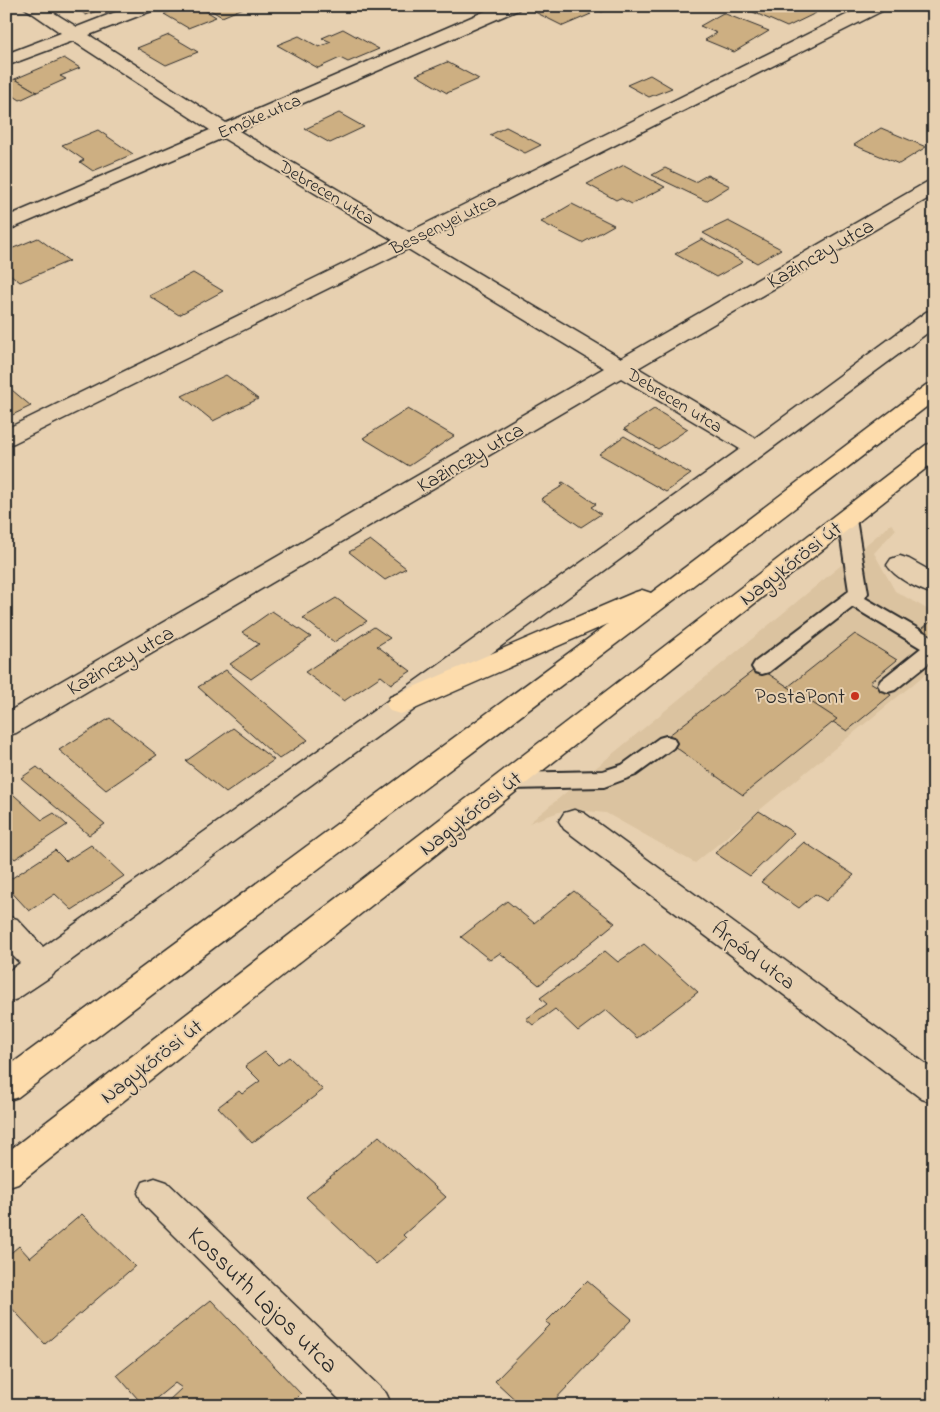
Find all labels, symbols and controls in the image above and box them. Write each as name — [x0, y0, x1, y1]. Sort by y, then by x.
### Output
street label: Emőke utca — [214, 89, 305, 147]
street label: Debrecen utca — [272, 154, 379, 233]
street label: Bessenyei utca — [385, 189, 501, 263]
street label: Kazinczy utca — [762, 212, 881, 299]
street label: Debrecen utca — [620, 362, 727, 441]
street label: Kazinczy utca — [412, 416, 531, 503]
street label: Nagykőrösi út — [734, 515, 850, 616]
street label: Kazinczy utca — [62, 619, 181, 706]
place label: PostaPont — [755, 683, 845, 713]
marker: PostaPont — [849, 690, 861, 702]
street label: Nagykőrösi út — [414, 765, 530, 866]
street label: Árpád utca — [705, 914, 802, 998]
street label: Nagykőrösi út — [95, 1013, 211, 1114]
street label: Kossuth Lajos utca — [178, 1219, 346, 1383]

